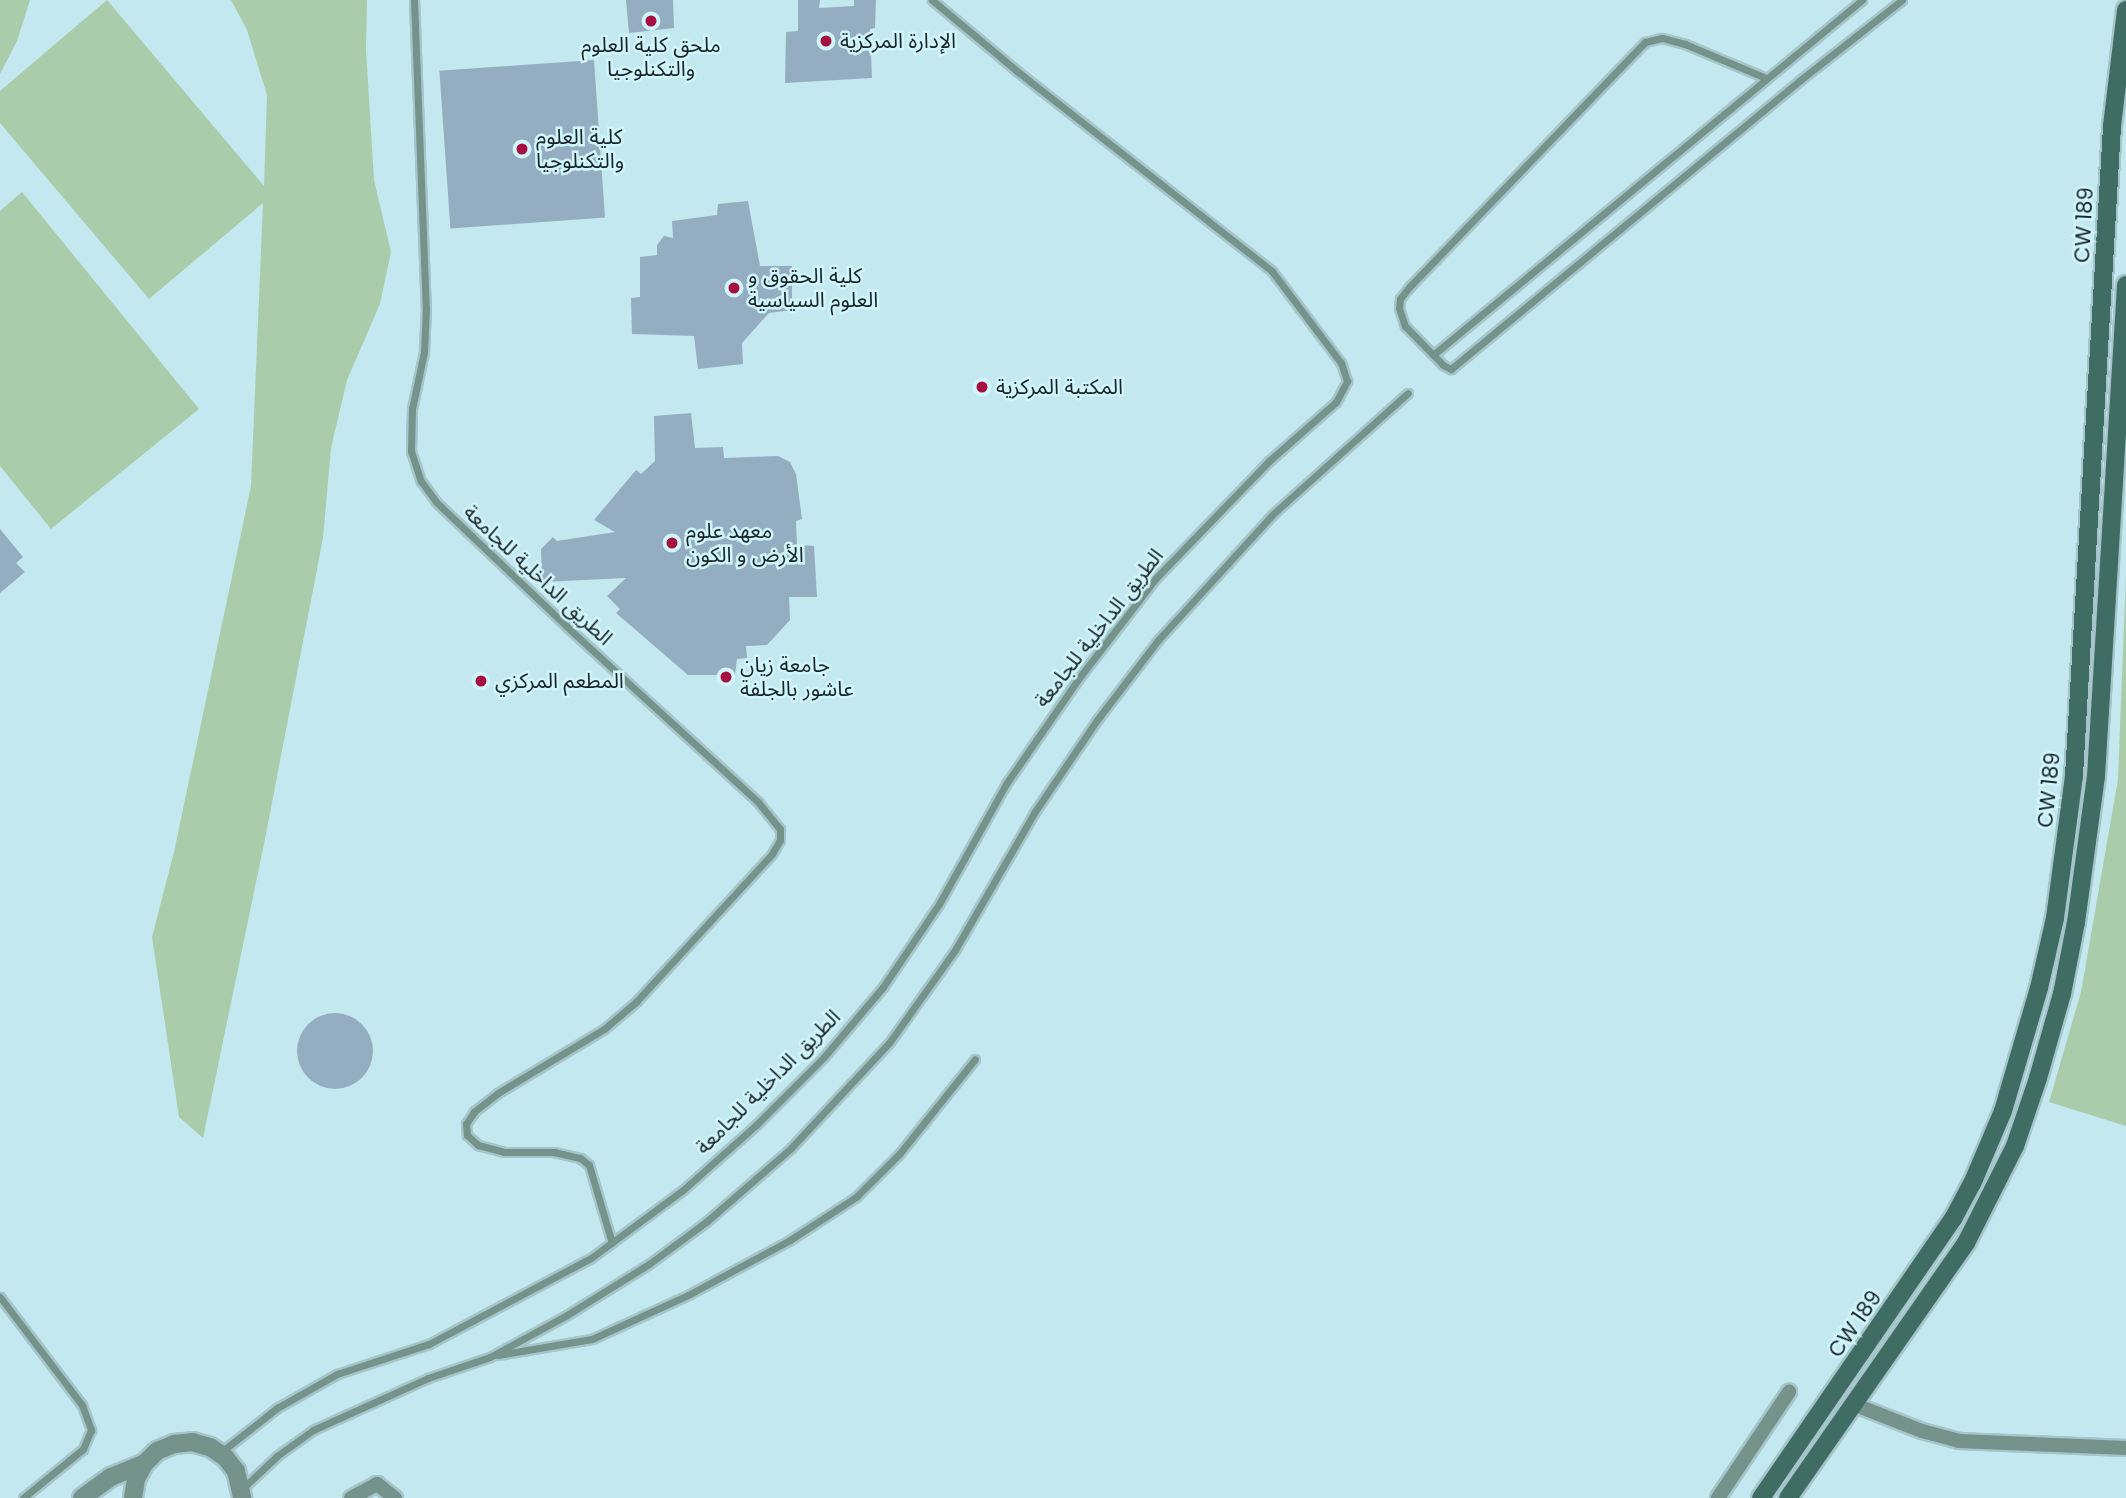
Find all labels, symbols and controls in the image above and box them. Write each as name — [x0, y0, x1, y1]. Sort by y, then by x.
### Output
marker: ملحق كلية العلوم والتكنلوجيا — [643, 13, 659, 29]
place label: الإدارة المركزية — [840, 28, 956, 54]
place label: ملحق كلية العلوم والتكنلوجيا — [581, 32, 721, 82]
marker: الإدارة المركزية — [818, 33, 834, 49]
place label: كلية العلوم والتكنلوجيا — [536, 124, 624, 174]
marker: كلية العلوم والتكنلوجيا — [514, 141, 530, 157]
street label: CW 189 — [2069, 187, 2099, 263]
place label: كلية الحقوق و العلوم السياسية — [748, 263, 878, 313]
marker: كلية الحقوق و العلوم السياسية — [726, 280, 742, 296]
place label: المكتبة المركزية — [996, 374, 1123, 400]
marker: المكتبة المركزية — [974, 379, 990, 395]
street label: الطريق الداخلية للجامعة — [458, 500, 618, 650]
place label: معهد علوم الأرض و الكون — [686, 518, 804, 568]
marker: معهد علوم الأرض و الكون — [664, 535, 680, 551]
street label: الطريق الداخلية للجامعة — [1029, 544, 1169, 712]
place label: جامعة زيان عاشور بالجلفة — [740, 652, 854, 702]
place label: المطعم المركزي — [495, 668, 624, 694]
marker: جامعة زيان عاشور بالجلفة — [718, 669, 734, 685]
marker: المطعم المركزي — [473, 673, 489, 689]
street label: CW 189 — [2033, 751, 2065, 829]
street label: الطريق الداخلية للجامعة — [690, 1004, 846, 1160]
street label: CW 189 — [1823, 1286, 1887, 1362]

